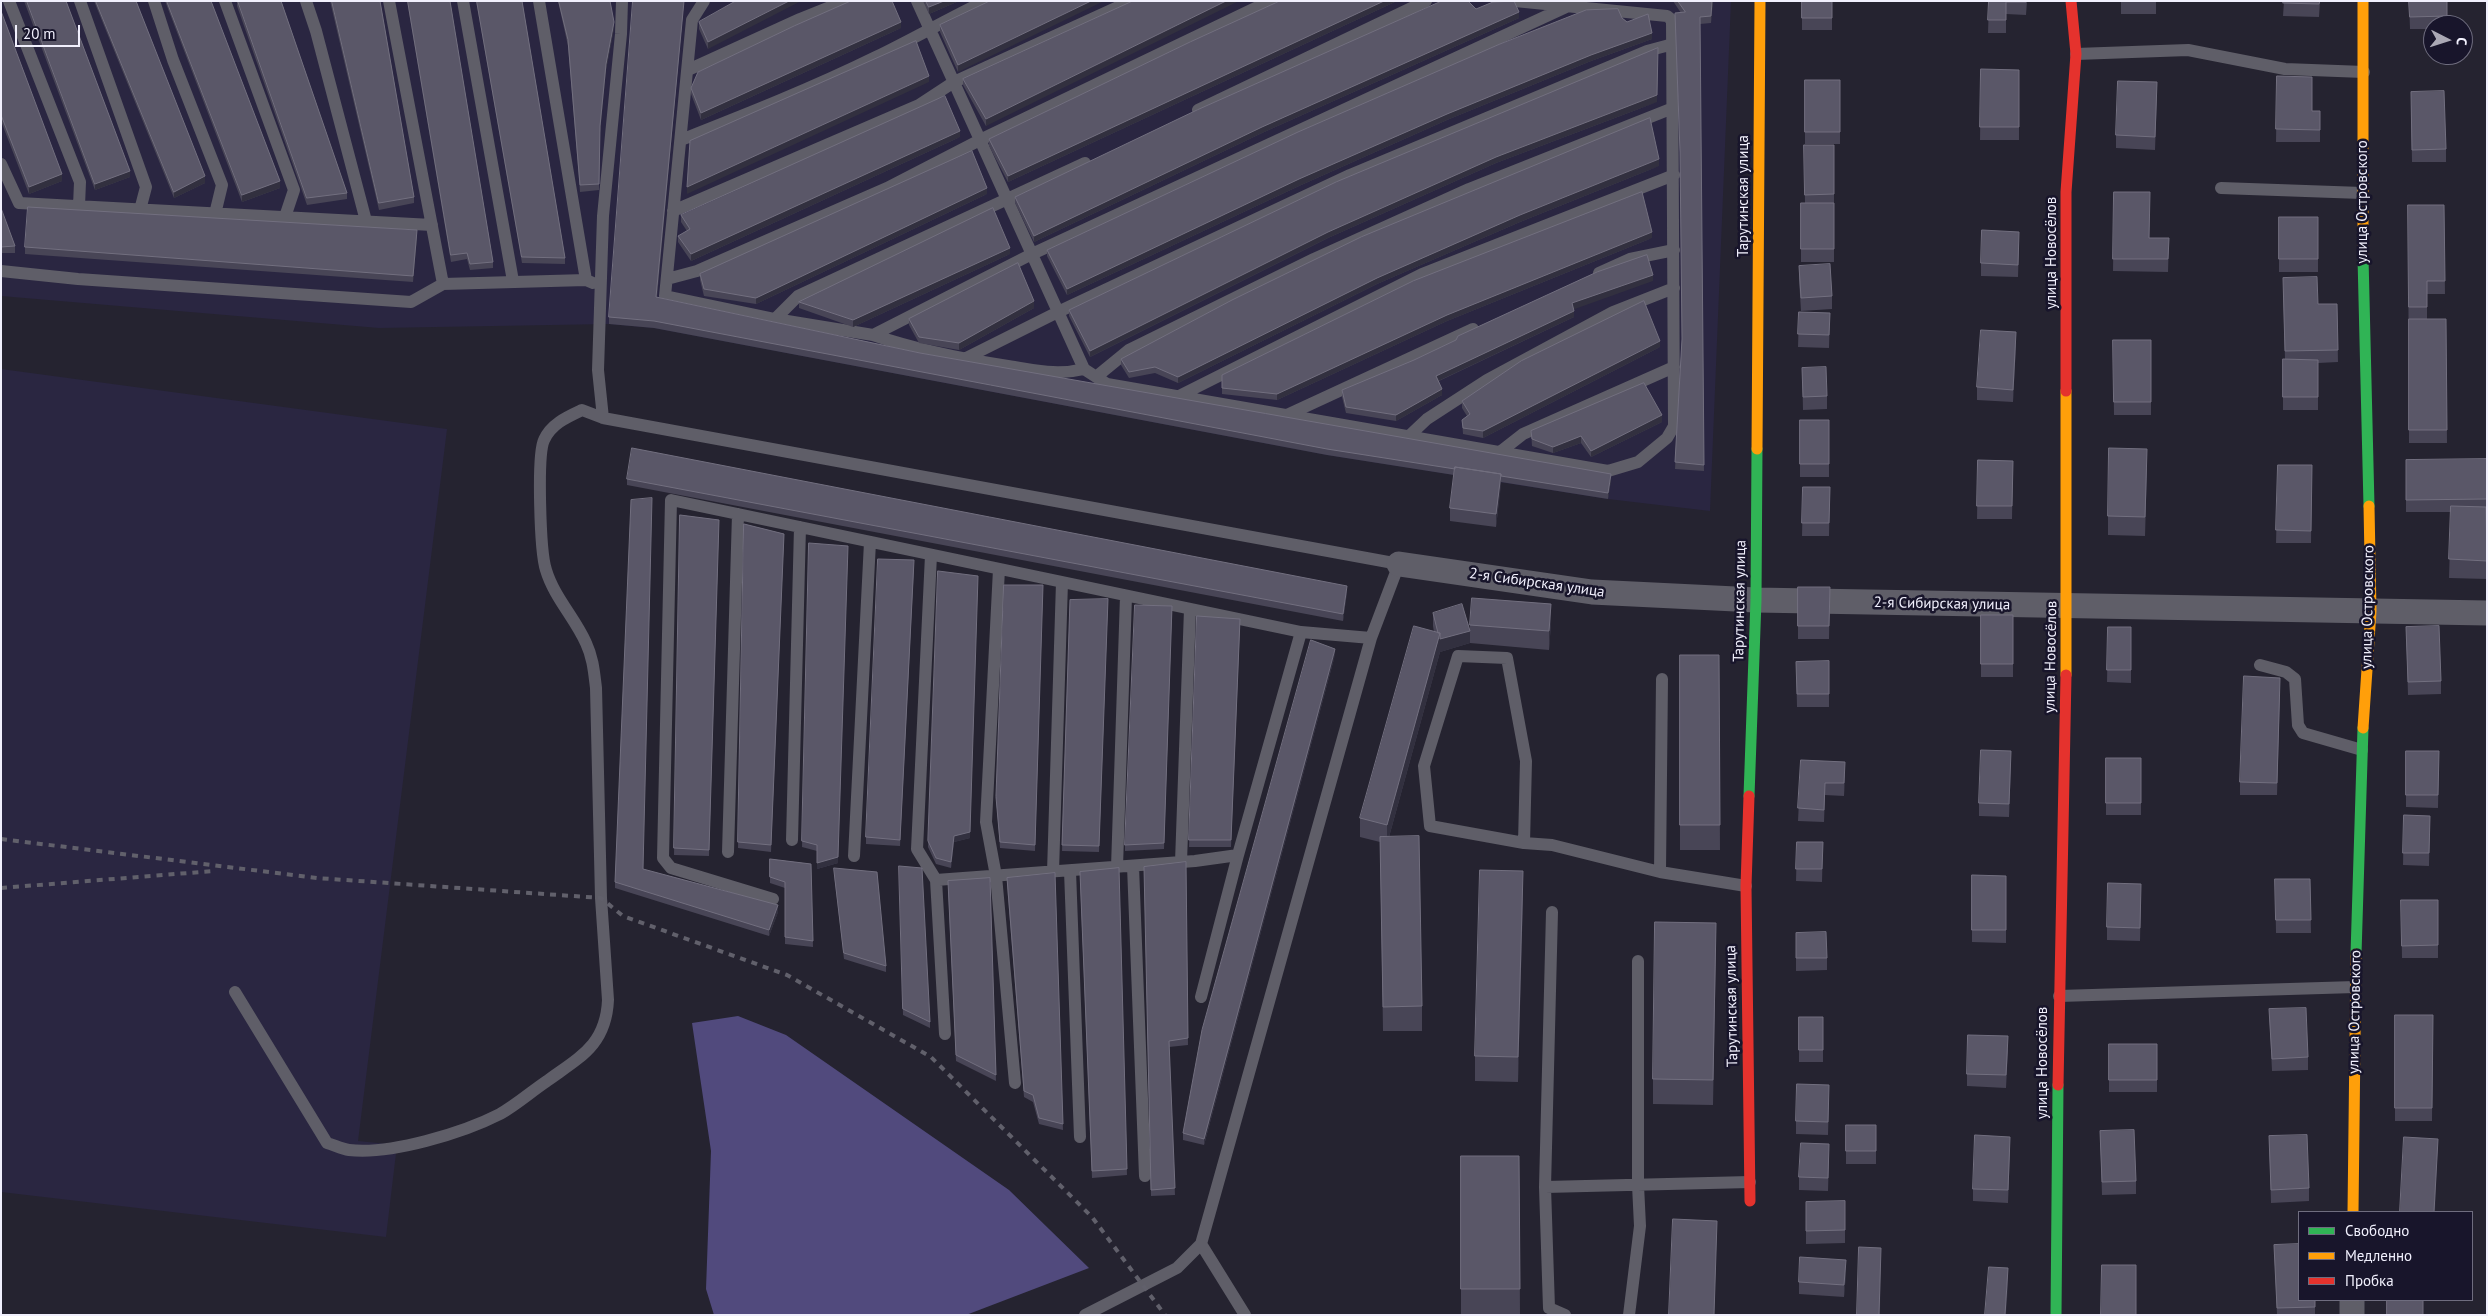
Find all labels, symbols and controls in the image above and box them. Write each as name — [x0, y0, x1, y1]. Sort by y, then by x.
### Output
scale bar — [18, 15, 82, 47]
north arrow — [2423, 15, 2473, 65]
text: 20 m — [23, 24, 56, 43]
text: С — [2453, 37, 2471, 46]
street label: Тарутинская улица — [1735, 135, 1753, 257]
street label: улица Островского — [2354, 140, 2372, 264]
street label: улица Новосёлов — [2043, 197, 2061, 309]
street label: Тарутинская улица — [1730, 540, 1750, 662]
street label: улица Островского — [2358, 545, 2378, 669]
street label: 2-я Сибирская улица — [1468, 565, 1606, 601]
street label: 2-я Сибирская улица — [1874, 594, 2010, 614]
street label: улица Новосёлов — [2041, 601, 2061, 713]
street label: Тарутинская улица — [1722, 945, 1742, 1067]
street label: улица Островского — [2345, 950, 2365, 1074]
street label: улица Новосёлов — [2034, 1007, 2052, 1119]
legend — [2298, 1211, 2473, 1301]
text: Свободно — [2345, 1221, 2409, 1240]
text: Медленно — [2345, 1246, 2412, 1265]
text: Пробка — [2345, 1271, 2394, 1290]

